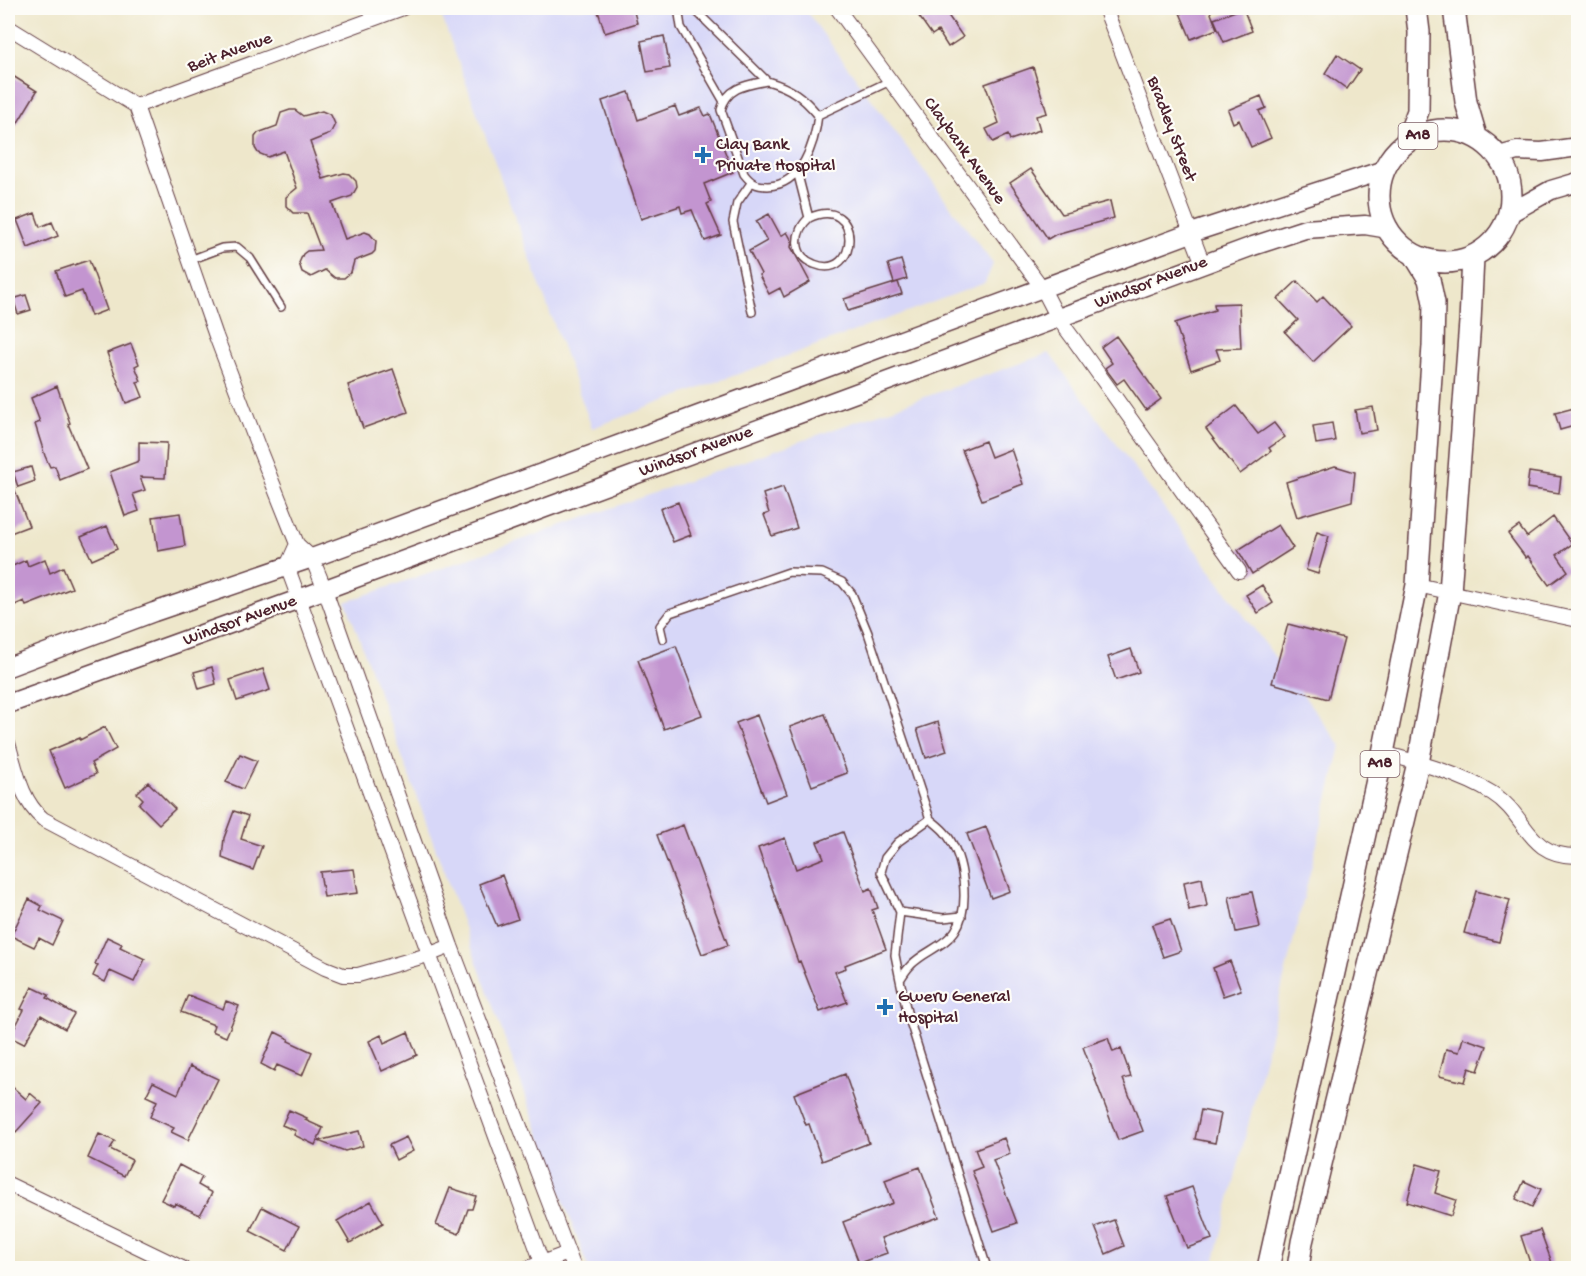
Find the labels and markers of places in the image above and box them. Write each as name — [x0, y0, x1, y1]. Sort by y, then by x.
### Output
place label: Clay Bank Private Hospital — [715, 135, 835, 177]
marker: Clay Bank Private Hospital — [694, 146, 712, 164]
place label: Gweru General Hospital — [898, 987, 1011, 1029]
marker: Gweru General Hospital — [876, 998, 894, 1016]

